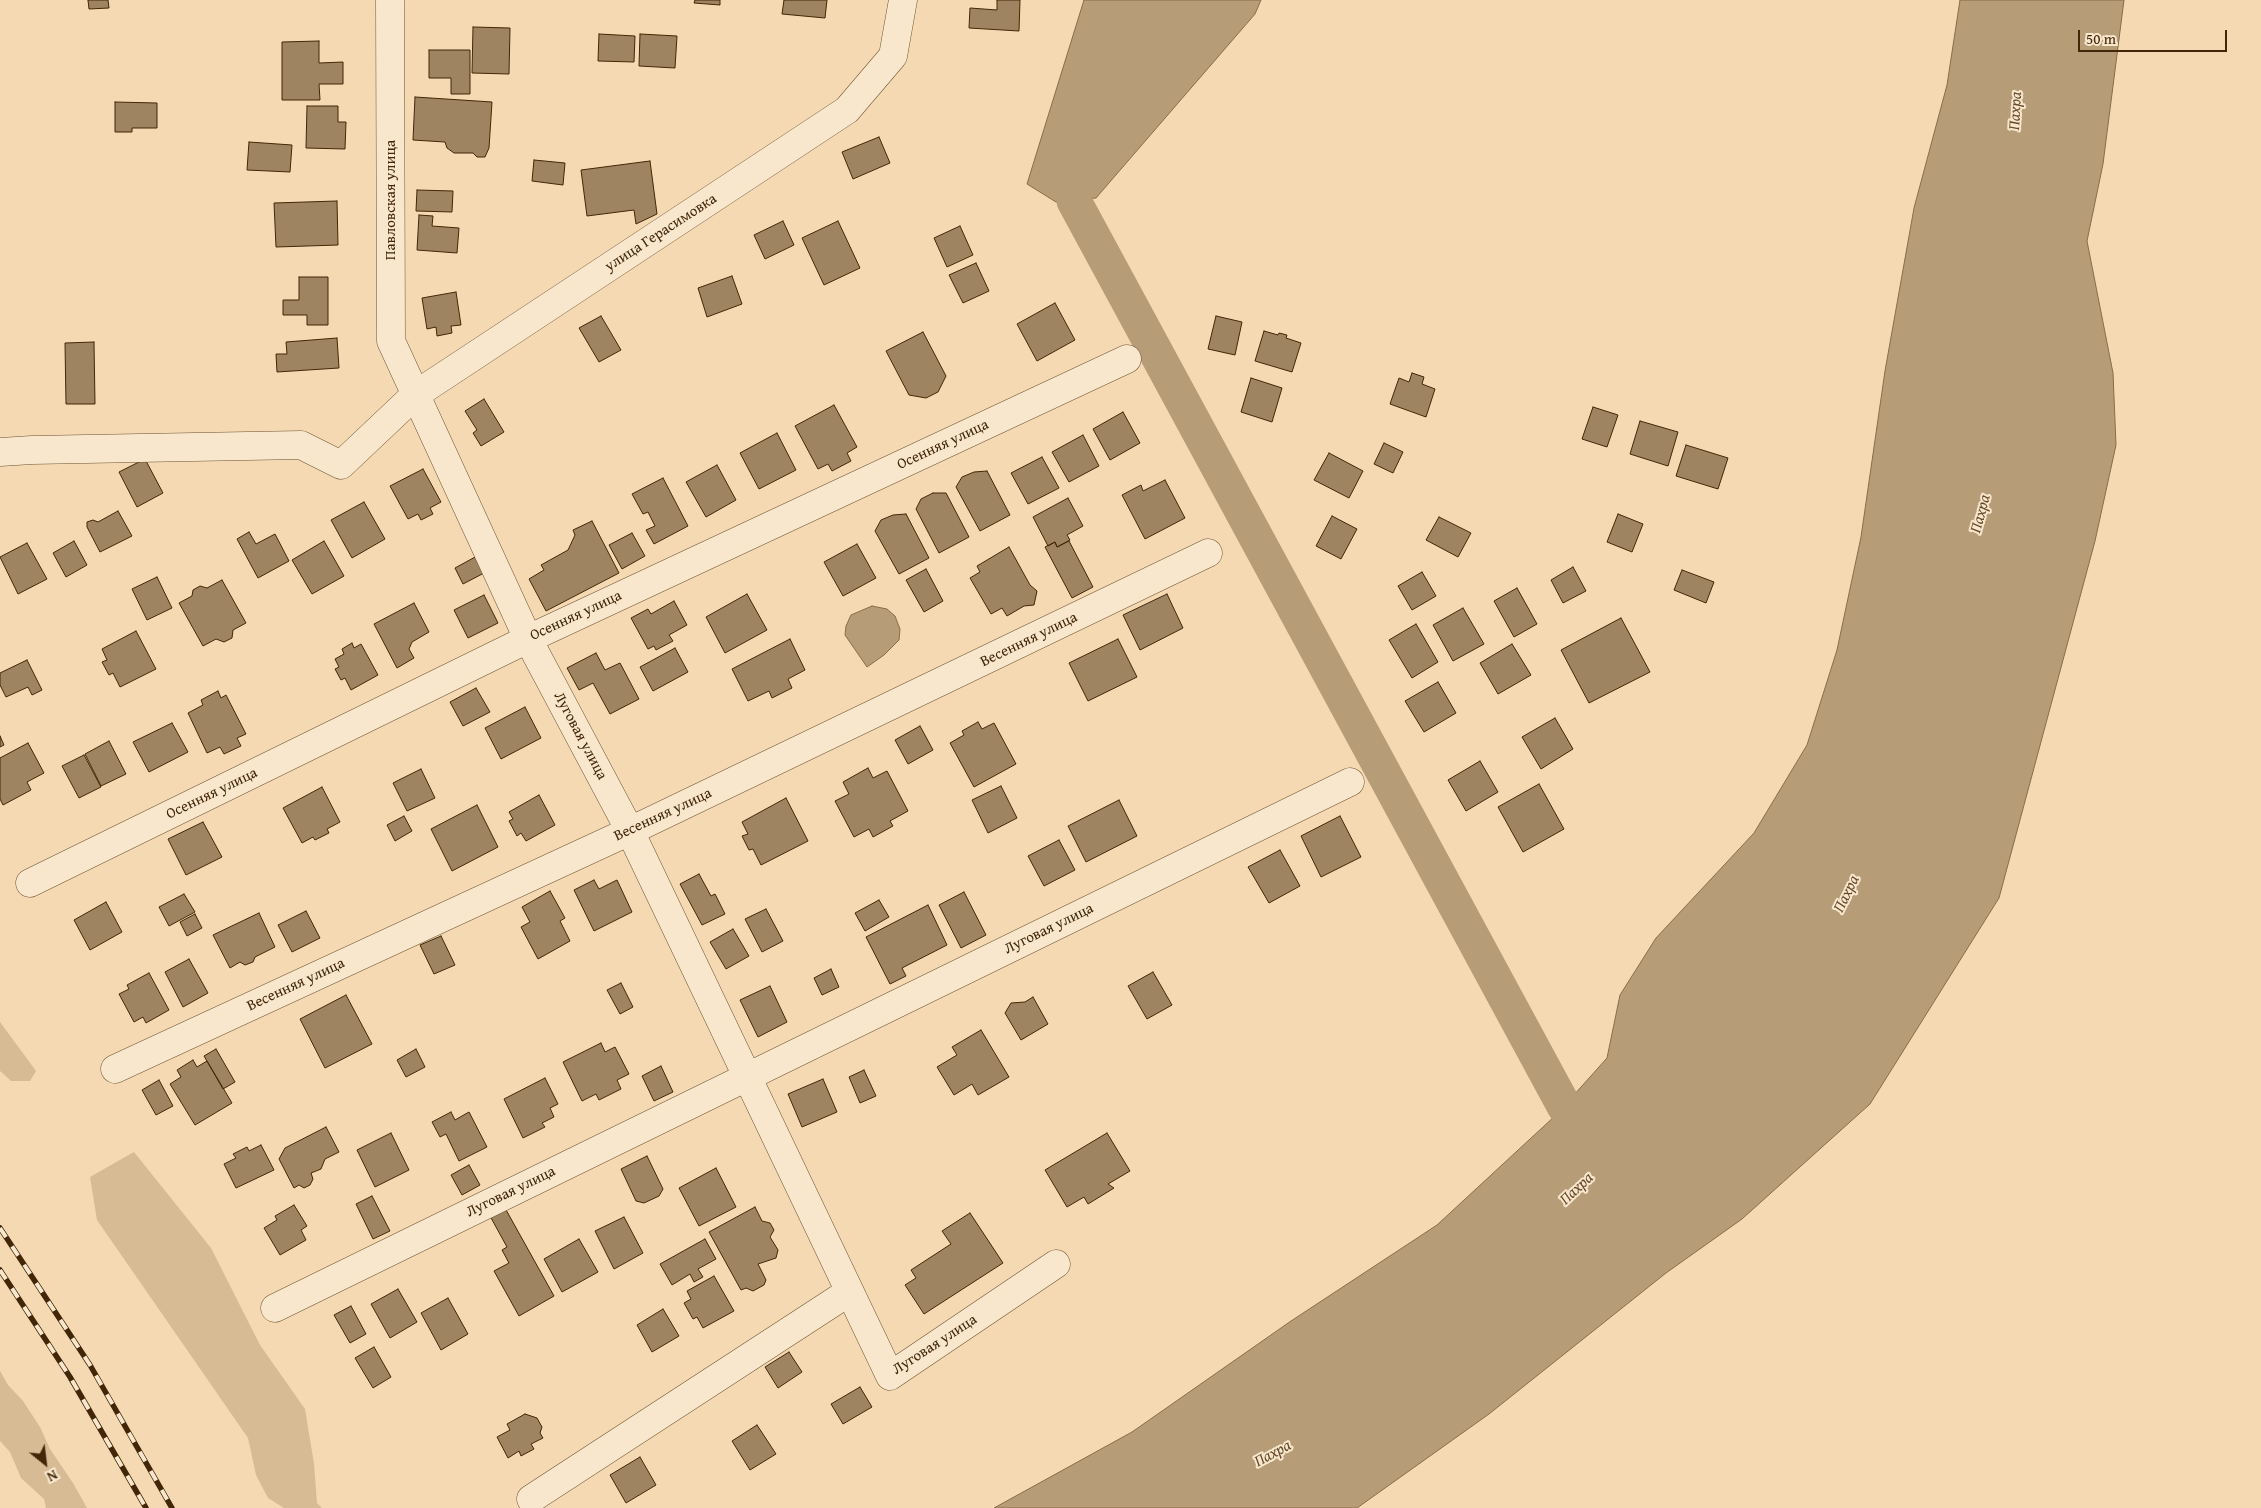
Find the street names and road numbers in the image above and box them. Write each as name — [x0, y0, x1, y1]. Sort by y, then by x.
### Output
street label: Павловская улица — [382, 140, 400, 260]
street label: улица Герасимовка — [602, 190, 720, 276]
street label: Осенняя улица — [894, 416, 992, 474]
street label: Осенняя улица — [527, 587, 625, 645]
street label: Весенняя улица — [978, 609, 1080, 671]
street label: Луговая улица — [549, 689, 611, 783]
street label: Осенняя улица — [163, 764, 261, 824]
street label: Весенняя улица — [611, 785, 715, 845]
street label: Луговая улица — [1001, 900, 1097, 958]
street label: Весенняя улица — [244, 955, 348, 1015]
street label: Луговая улица — [463, 1163, 559, 1221]
street label: Луговая улица — [889, 1311, 981, 1379]

